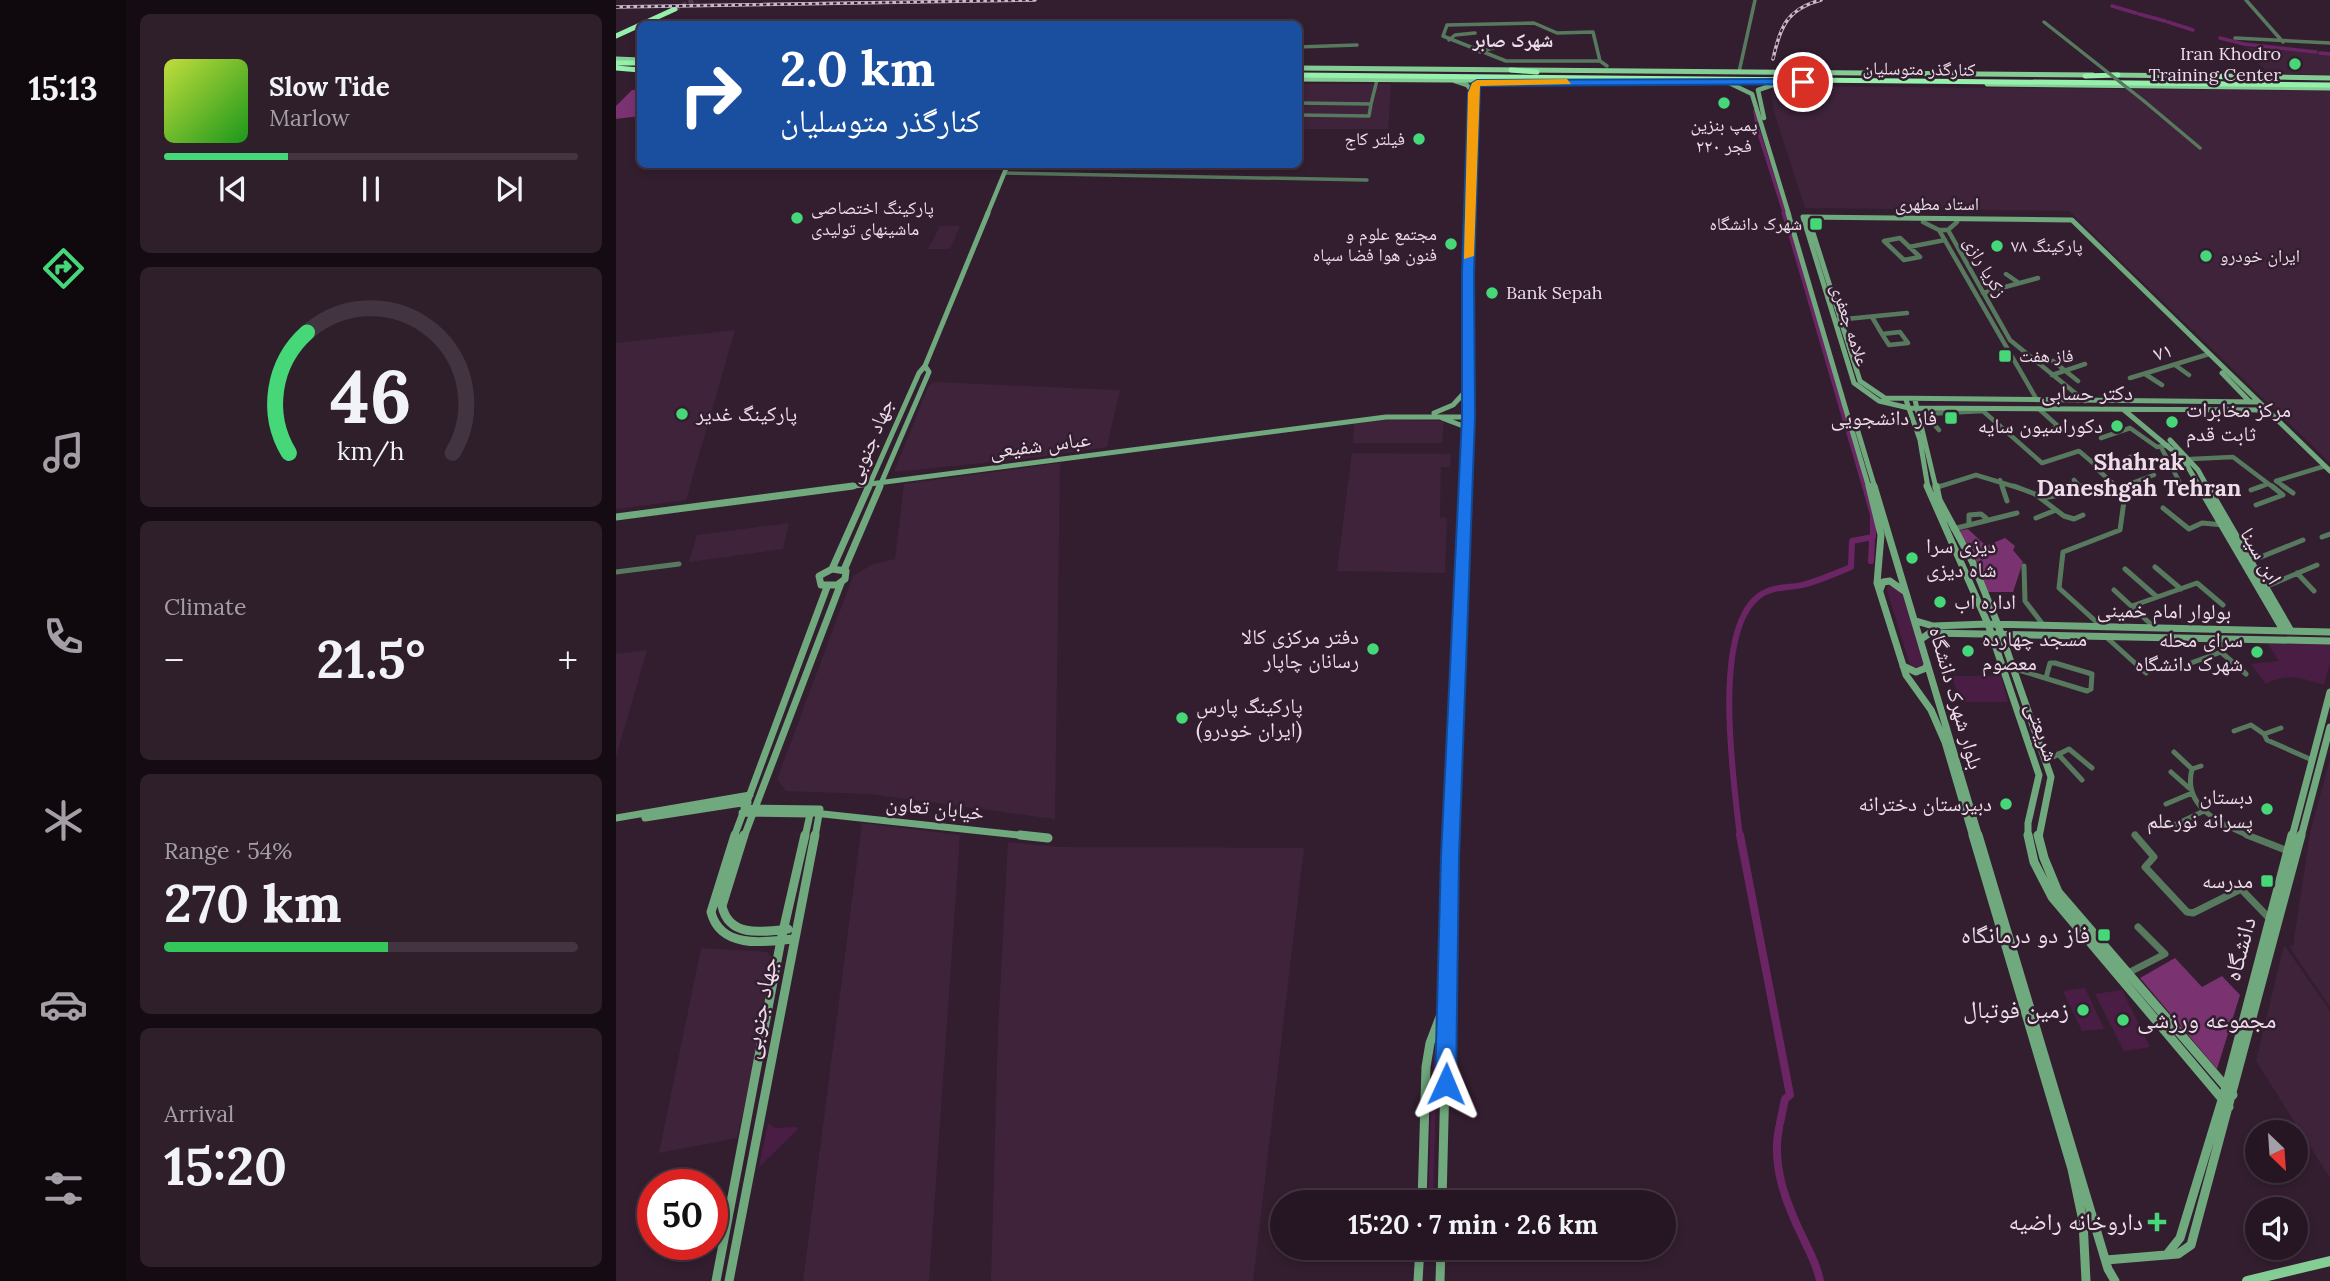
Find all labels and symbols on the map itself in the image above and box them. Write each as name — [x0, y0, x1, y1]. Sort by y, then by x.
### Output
district label: شهرک صابر — [1472, 28, 1553, 52]
place label: Iran Khodro Training Center — [2149, 42, 2281, 86]
pin — [1773, 52, 1833, 112]
street label: کنارگذر متوسلیان — [1862, 56, 1976, 81]
marker: Iran Khodro Training Center — [2287, 56, 2303, 72]
marker: پمپ بنزین ۲۲۰ فجر — [1716, 95, 1732, 111]
place label: پمپ بنزین ۲۲۰ فجر — [1690, 113, 1758, 157]
place label: فیلتر کاج — [1345, 127, 1405, 151]
marker: فیلتر کاج — [1411, 131, 1427, 147]
street label: استاد مطهری — [1895, 192, 1979, 215]
place label: پارکینگ اختصاصی ماشینهای تولیدی — [811, 196, 934, 240]
marker: پارکینگ اختصاصی ماشینهای تولیدی — [789, 210, 805, 226]
place label: شهرک دانشگاه — [1710, 212, 1802, 235]
marker: شهرک دانشگاه — [1808, 216, 1824, 232]
place label: مجتمع علوم و فنون هوا فضا سپاه — [1313, 222, 1437, 266]
street label: زکریا رازی — [1959, 232, 2012, 301]
place label: پارکینگ ۷۸ — [2011, 234, 2083, 257]
marker: مجتمع علوم و فنون هوا فضا سپاه — [1443, 236, 1459, 252]
marker: پارکینگ ۷۸ — [1989, 238, 2005, 254]
place label: ایران خودرو — [2220, 244, 2300, 267]
marker: ایران خودرو — [2198, 248, 2214, 264]
place label: Bank Sepah — [1506, 281, 1603, 304]
street label: علامه جعفری — [1826, 281, 1875, 369]
marker: Bank Sepah — [1484, 285, 1500, 301]
street label: ۷۱ — [2150, 336, 2176, 367]
place label: فاز هفت — [2019, 344, 2074, 367]
marker: فاز هفت — [1997, 348, 2013, 364]
street label: دکتر حسابی — [2041, 379, 2133, 406]
street label: جهاد جنوبی — [839, 394, 900, 488]
place label: مرکز مخابرات ثابت قدم — [2186, 396, 2291, 448]
place label: پارکینگ غدیر — [695, 400, 797, 427]
place label: فاز دانشجویی — [1830, 404, 1937, 431]
marker: پارکینگ غدیر — [674, 406, 690, 422]
marker: فاز دانشجویی — [1943, 410, 1959, 426]
place label: دکوراسیون سایه — [1978, 412, 2103, 439]
marker: مرکز مخابرات ثابت قدم — [2164, 414, 2180, 430]
marker: دکوراسیون سایه — [2109, 418, 2125, 434]
street label: عباس شفیعی — [988, 425, 1092, 464]
district label: Shahrak Daneshgah Tehran — [2037, 447, 2242, 502]
street label: ابن سینا — [2234, 522, 2288, 589]
place label: دیزی سرا شاه دیزی — [1926, 532, 1997, 583]
marker: دیزی سرا شاه دیزی — [1904, 550, 1920, 566]
place label: اداره اب — [1954, 588, 2016, 615]
marker: اداره اب — [1932, 594, 1948, 610]
street label: بولوار امام خمینی — [2097, 596, 2231, 626]
place label: دفتر مرکزی کالا رسانان چاپار — [1241, 623, 1359, 674]
street label: بلوار شهرک دانشگاه — [1923, 623, 1990, 772]
place label: مسجد چهارده معصوم — [1982, 625, 2087, 677]
place label: سرای محله شهرک دانشگاه — [2135, 626, 2243, 677]
marker: دفتر مرکزی کالا رسانان چاپار — [1365, 641, 1381, 657]
marker: مسجد چهارده معصوم — [1960, 643, 1976, 659]
marker: سرای محله شهرک دانشگاه — [2249, 644, 2265, 660]
place label: پارکینگ پارس (ایران خودرو) — [1196, 692, 1303, 743]
street label: شریعتی — [2020, 699, 2065, 765]
marker: پارکینگ پارس (ایران خودرو) — [1174, 710, 1190, 726]
place label: دبستان پسرانه نورعلم — [2147, 783, 2253, 835]
street label: خیابان تعاون — [885, 789, 985, 826]
place label: دبیرستان دخترانه — [1859, 790, 1992, 817]
marker: دبیرستان دخترانه — [1998, 796, 2014, 812]
marker: دبستان پسرانه نورعلم — [2259, 801, 2275, 817]
place label: مدرسه — [2202, 867, 2253, 894]
marker: مدرسه — [2259, 873, 2275, 889]
street label: دانشگاه — [2216, 913, 2263, 984]
place label: فاز دو درمانگاه — [1961, 919, 2090, 950]
marker: فاز دو درمانگاه — [2096, 927, 2112, 943]
street label: جهاد جنوبی — [734, 954, 785, 1062]
place label: زمین فوتبال — [1963, 994, 2069, 1025]
marker: زمین فوتبال — [2075, 1002, 2091, 1018]
place label: مجموعه ورزشی — [2137, 1004, 2276, 1035]
marker: مجموعه ورزشی — [2115, 1012, 2131, 1028]
position arrow — [1409, 1047, 1483, 1121]
north arrow — [2245, 1120, 2308, 1183]
speed limit sign: 50 — [637, 1169, 728, 1260]
place label: داروخانه راضیه — [2008, 1206, 2143, 1237]
marker: داروخانه راضیه — [2149, 1214, 2165, 1230]

